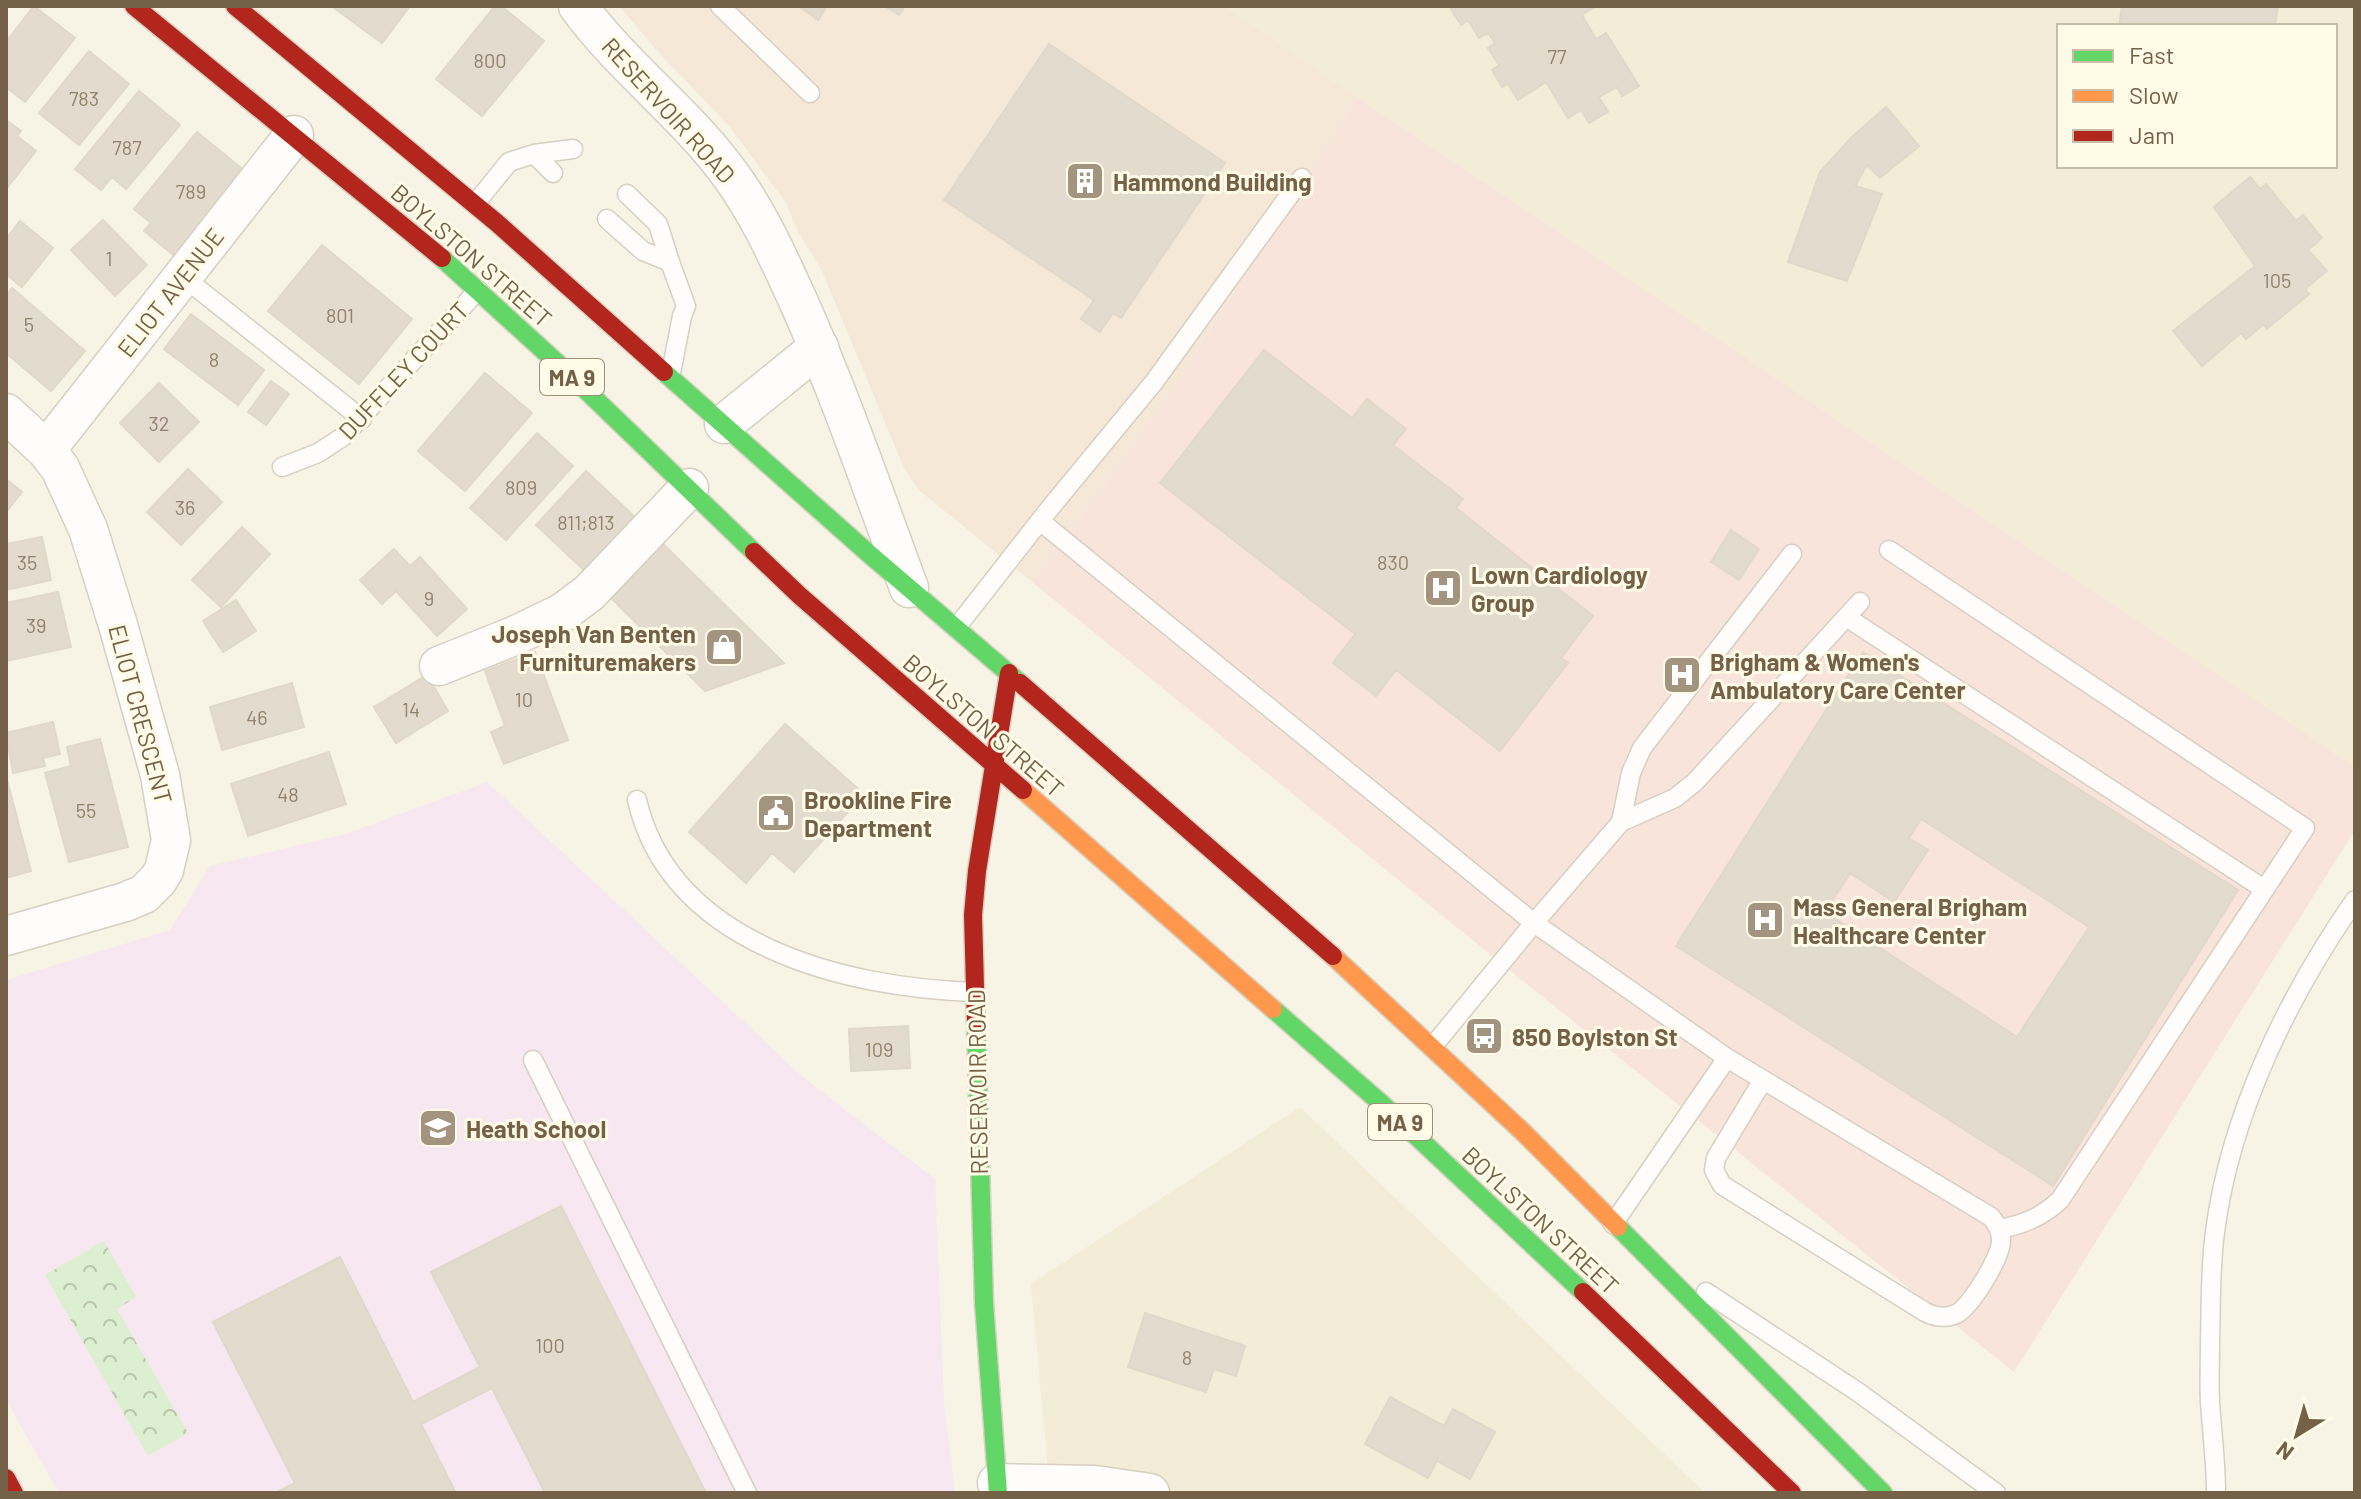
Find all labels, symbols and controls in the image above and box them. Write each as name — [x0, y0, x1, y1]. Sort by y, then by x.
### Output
legend — [2057, 24, 2337, 168]
street label: RESERVOIR ROAD — [596, 31, 742, 189]
text: Fast — [2129, 40, 2174, 69]
house number: 77 — [1548, 44, 1567, 68]
house number: 800 — [473, 48, 507, 72]
text: Slow — [2129, 80, 2178, 109]
house number: 783 — [69, 86, 99, 110]
text: Jam — [2129, 120, 2175, 149]
house number: 787 — [112, 135, 142, 159]
building icon: Hammond Building — [1064, 160, 1106, 202]
place label: Hammond Building — [1113, 167, 1312, 196]
street label: BOYLSTON STREET — [386, 177, 558, 333]
house number: 789 — [176, 179, 206, 203]
street label: ELIOT AVENUE — [111, 222, 229, 362]
house number: 1 — [106, 246, 113, 270]
house number: 105 — [2263, 268, 2291, 292]
street label: DUFFLEY COURT — [332, 295, 474, 445]
house number: 801 — [326, 303, 354, 327]
house number: 5 — [24, 312, 34, 336]
house number: 8 — [209, 347, 219, 371]
road number: MA 9 — [540, 359, 604, 395]
house number: 32 — [148, 411, 170, 435]
house number: 809 — [505, 475, 537, 499]
house number: 36 — [175, 495, 195, 519]
house number: 811;813 — [557, 510, 615, 534]
house number: 35 — [17, 550, 37, 574]
house number: 830 — [1377, 550, 1409, 574]
place label: Lown Cardiology Group — [1471, 560, 1648, 617]
hospital icon: Lown Cardiology Group — [1422, 567, 1464, 609]
house number: 9 — [424, 586, 434, 610]
house number: 39 — [26, 613, 46, 637]
place label: Joseph Van Benten Furnituremakers — [492, 619, 696, 676]
street label: ELIOT CRESCENT — [103, 621, 179, 807]
shop icon: Joseph Van Benten Furnituremakers — [703, 626, 745, 668]
street label: BOYLSTON STREET — [898, 647, 1070, 803]
place label: Brigham & Women's Ambulatory Care Center — [1710, 647, 1966, 704]
hospital icon: Brigham & Women's Ambulatory Care Center — [1661, 654, 1703, 696]
house number: 10 — [515, 687, 533, 711]
house number: 14 — [402, 697, 420, 721]
house number: 46 — [246, 705, 268, 729]
house number: 48 — [277, 782, 299, 806]
place label: Brookline Fire Department — [804, 785, 952, 842]
public building icon: Brookline Fire Department — [755, 792, 797, 834]
house number: 55 — [76, 798, 96, 822]
place label: Mass General Brigham Healthcare Center — [1793, 892, 2027, 949]
hospital icon: Mass General Brigham Healthcare Center — [1744, 899, 1786, 941]
street label: RESERVOIR ROAD — [961, 989, 993, 1175]
bus stop icon: 850 Boylston St — [1463, 1015, 1505, 1057]
place label: 850 Boylston St — [1512, 1022, 1678, 1051]
house number: 109 — [865, 1037, 893, 1061]
road number: MA 9 — [1368, 1104, 1432, 1140]
school or university icon: Heath School — [417, 1107, 459, 1149]
place label: Heath School — [466, 1114, 606, 1143]
street label: BOYLSTON STREET — [1457, 1140, 1625, 1300]
house number: 100 — [535, 1333, 565, 1357]
house number: 8 — [1182, 1345, 1192, 1369]
north arrow — [2257, 1395, 2337, 1475]
text: N — [2271, 1437, 2298, 1467]

